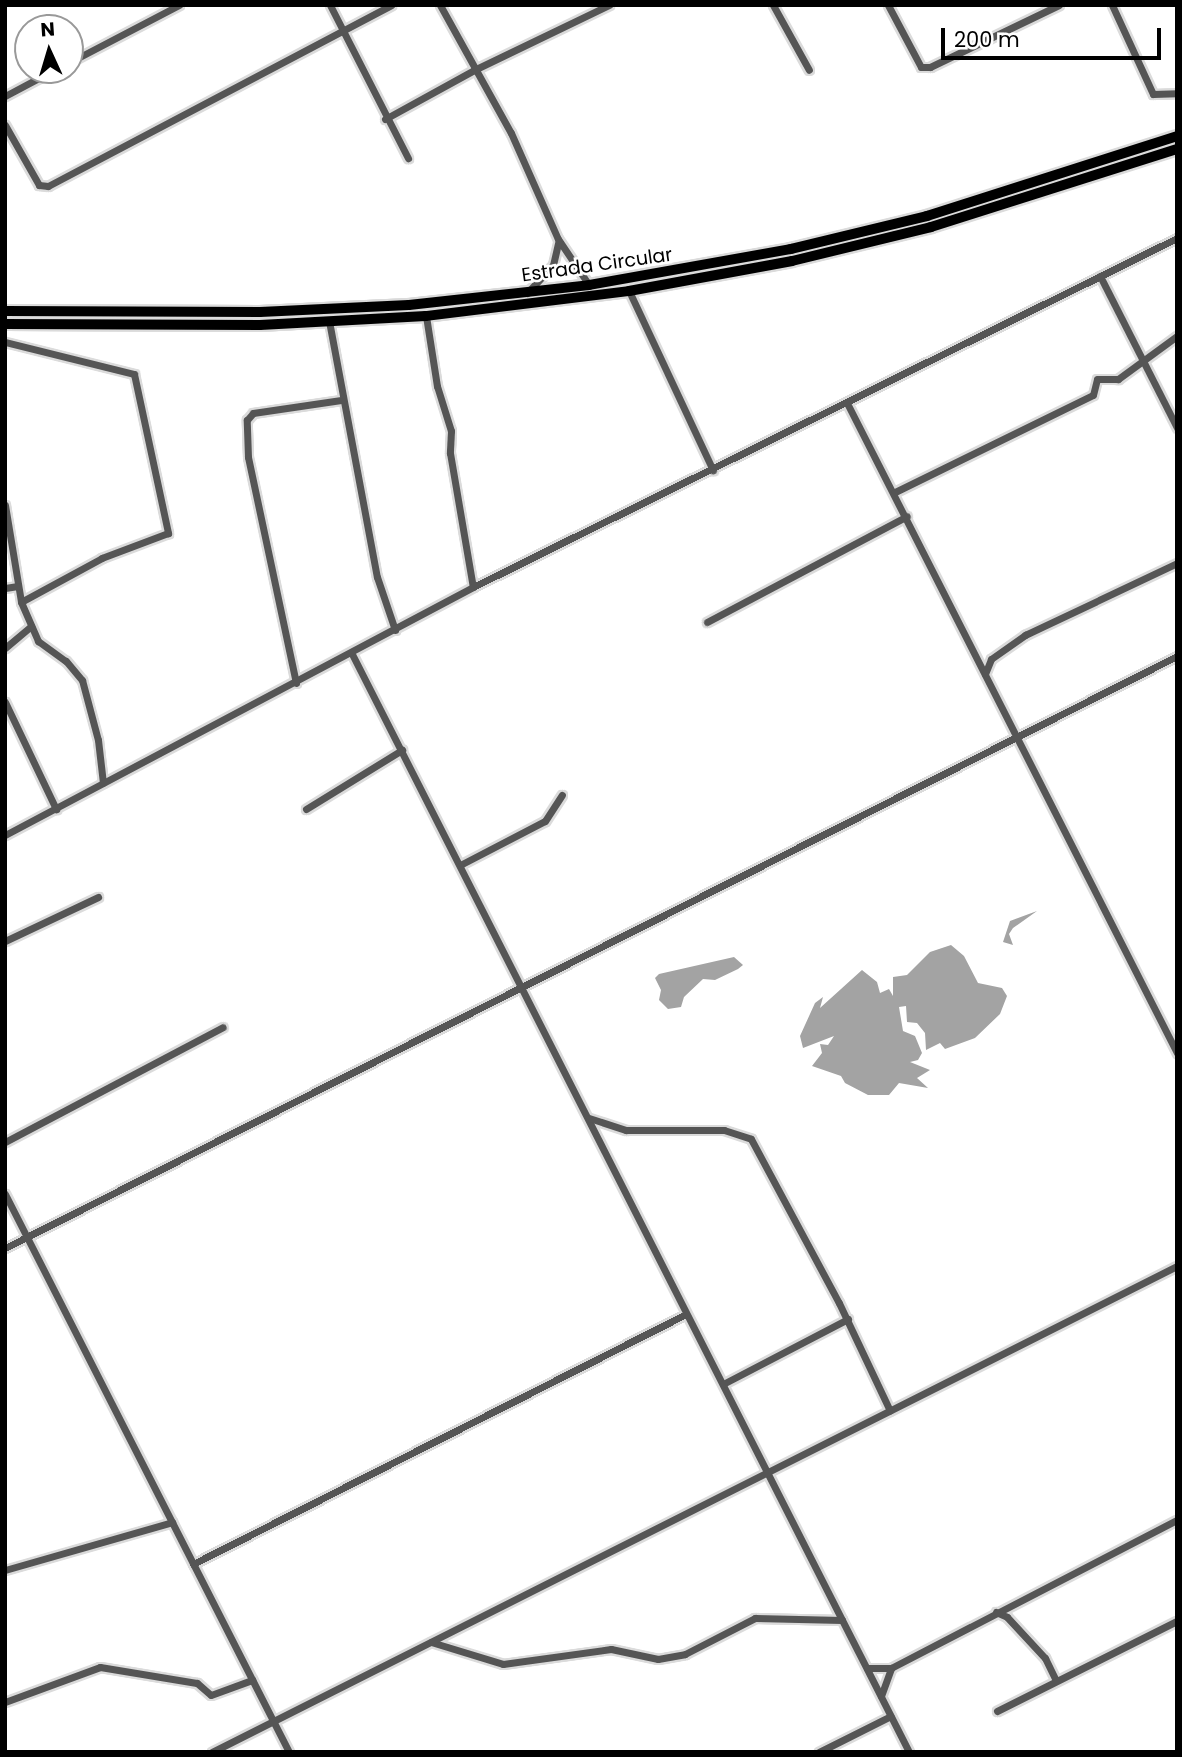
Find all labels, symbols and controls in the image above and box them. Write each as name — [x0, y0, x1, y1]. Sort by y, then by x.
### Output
north arrow — [14, 14, 84, 84]
scale bar — [944, 14, 1164, 58]
text: N — [40, 16, 56, 44]
text: 200 m — [954, 25, 1020, 54]
street label: Estrada Circular — [520, 243, 674, 287]

